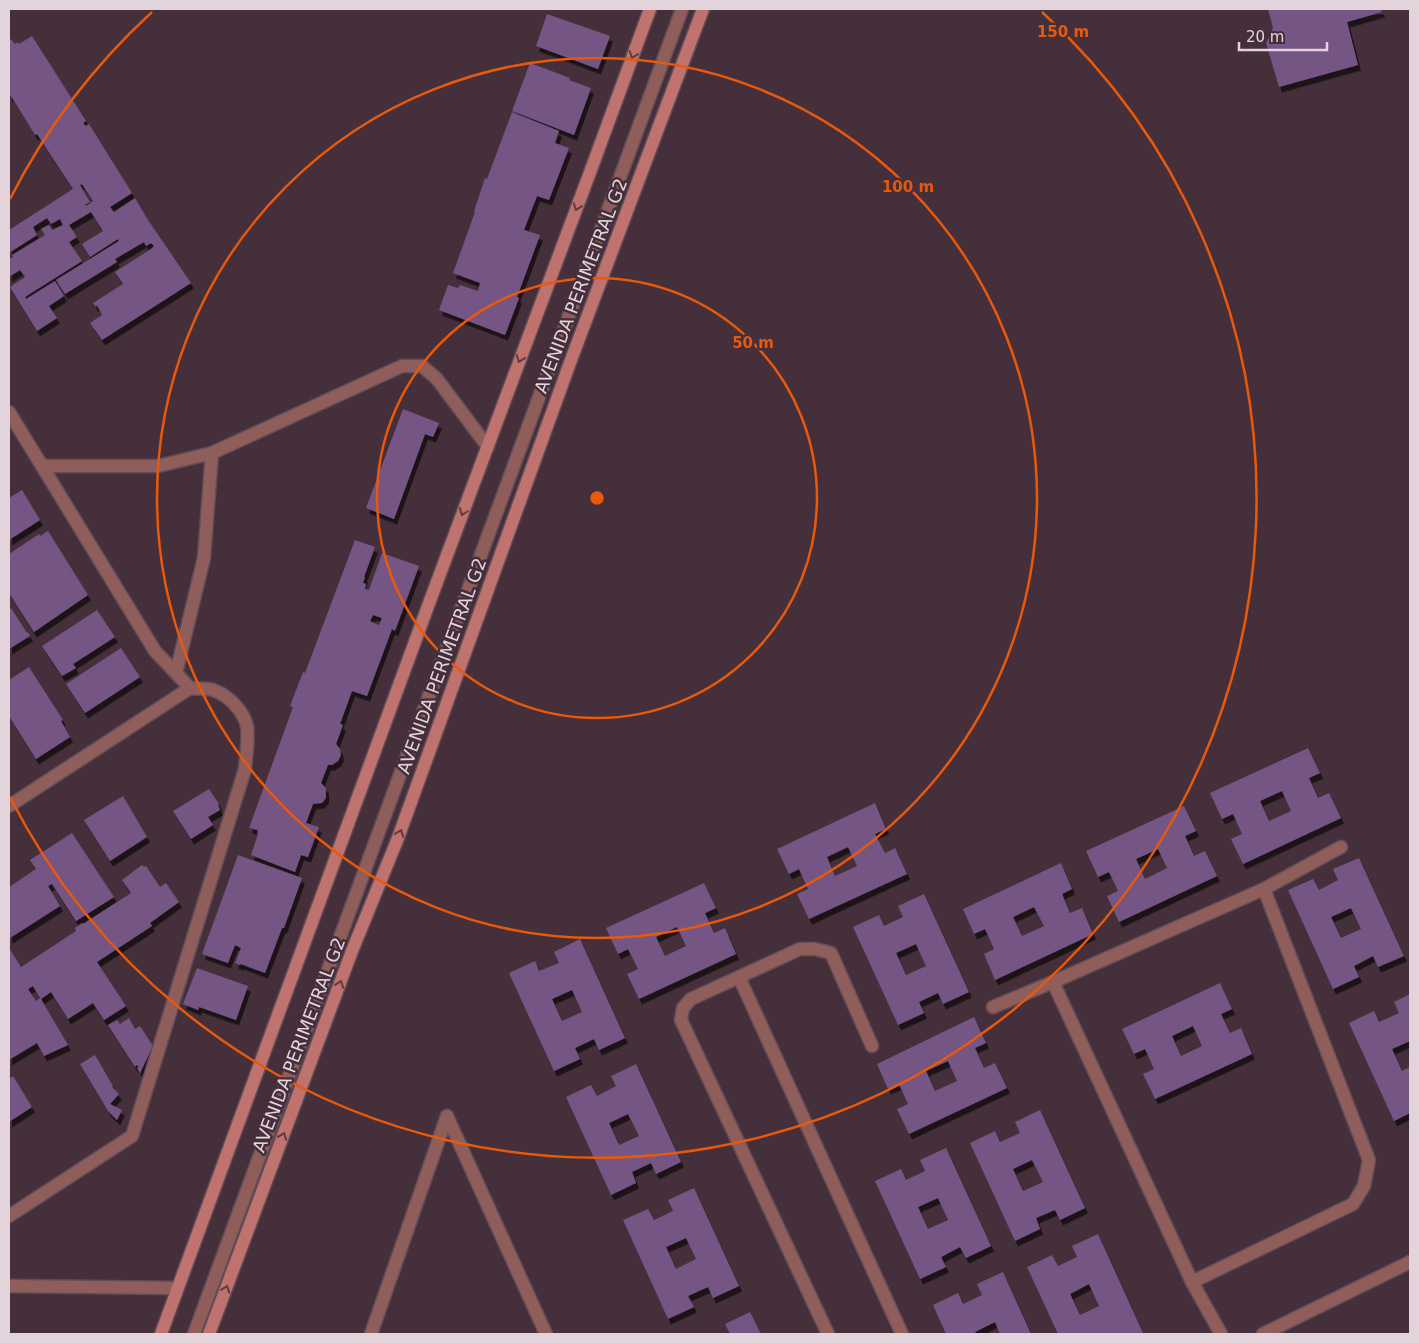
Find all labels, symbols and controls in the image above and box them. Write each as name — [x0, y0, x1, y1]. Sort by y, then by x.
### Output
scale bar — [1239, 20, 1326, 52]
text: 150 m — [1037, 23, 1089, 41]
text: 20 m — [1246, 28, 1284, 46]
one-way arrow — [629, 50, 639, 58]
street label: AVENIDA PERIMETRAL G2 — [530, 175, 631, 396]
text: 100 m — [882, 178, 934, 196]
one-way arrow — [573, 202, 583, 211]
text: 50 m — [732, 334, 774, 352]
one-way arrow — [516, 355, 526, 363]
centre of rings — [588, 489, 606, 507]
one-way arrow — [459, 507, 469, 515]
street label: AVENIDA PERIMETRAL G2 — [393, 555, 490, 777]
one-way arrow — [394, 829, 404, 838]
street label: AVENIDA PERIMETRAL G2 — [248, 934, 349, 1155]
one-way arrow — [334, 980, 344, 989]
one-way arrow — [277, 1133, 287, 1141]
one-way arrow — [220, 1285, 230, 1293]

